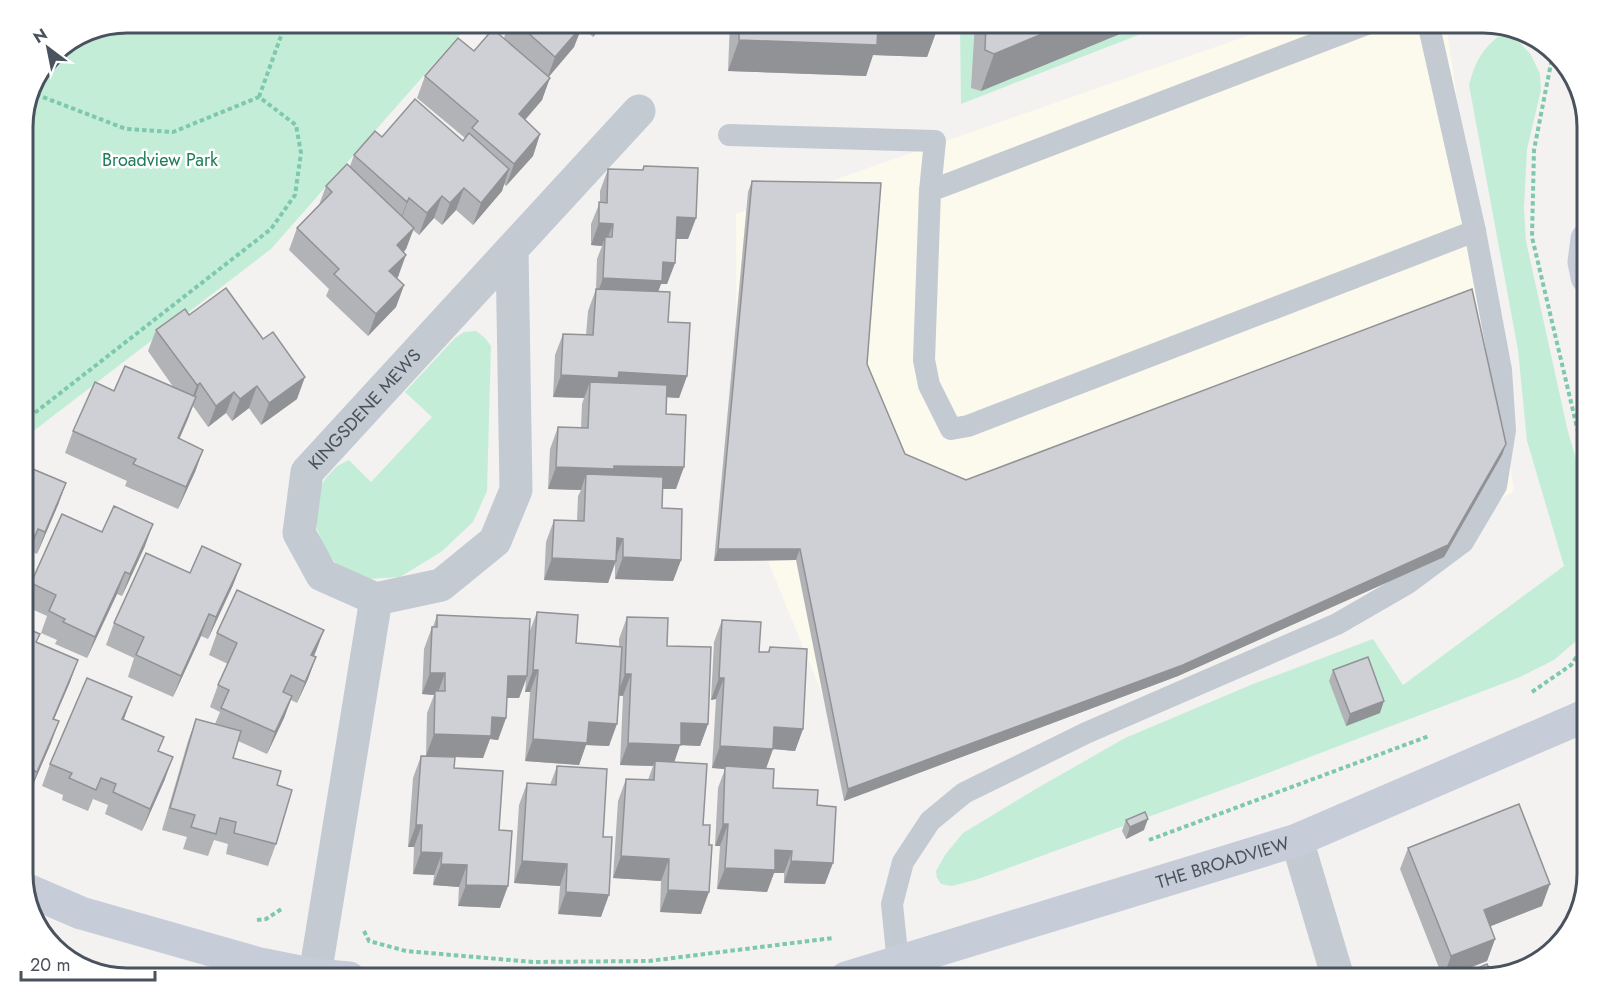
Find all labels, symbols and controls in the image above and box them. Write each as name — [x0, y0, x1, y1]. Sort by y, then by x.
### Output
north arrow — [18, 18, 78, 78]
text: N — [29, 23, 52, 49]
park label: Broadview Park — [102, 147, 218, 173]
street label: KINGSDENE MEWS — [302, 343, 427, 476]
street label: THE BROADVIEW — [1153, 830, 1293, 895]
scale bar — [21, 944, 154, 982]
text: 20 m — [30, 952, 70, 978]

